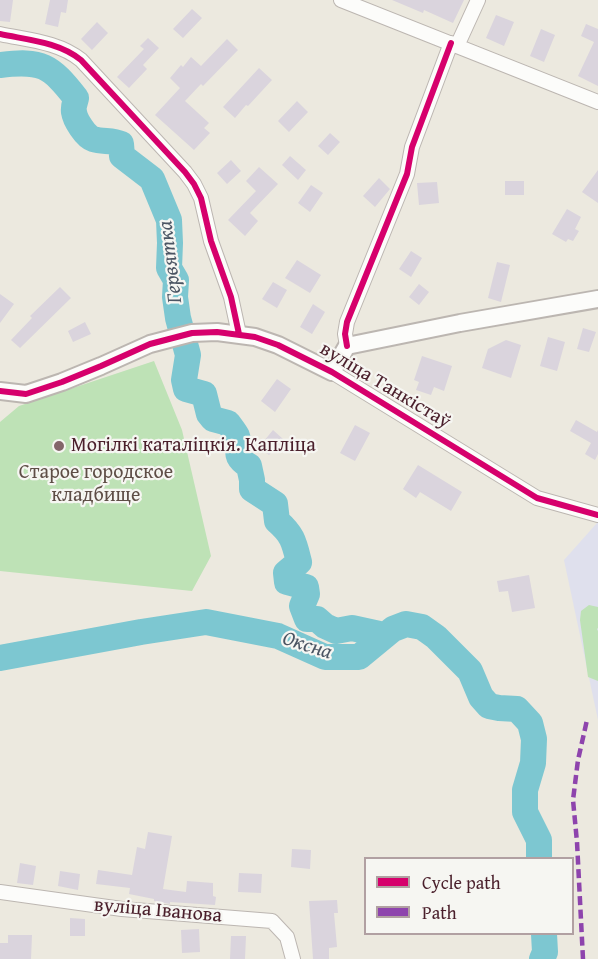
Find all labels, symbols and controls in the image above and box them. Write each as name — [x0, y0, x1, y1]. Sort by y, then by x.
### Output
water label: Гервятка — [153, 219, 189, 305]
street label: вуліца Танкістаў — [315, 337, 455, 435]
place label: Могілкі каталіцкія. Капліца — [71, 434, 316, 458]
marker: Могілкі каталіцкія. Капліца — [52, 439, 66, 453]
park label: Старое городское кладбище — [19, 461, 173, 508]
water label: Оксна — [279, 626, 335, 666]
legend — [364, 857, 574, 935]
text: Cycle path — [422, 869, 501, 896]
street label: вуліца Іванова — [93, 893, 223, 929]
text: Path — [422, 899, 457, 926]

